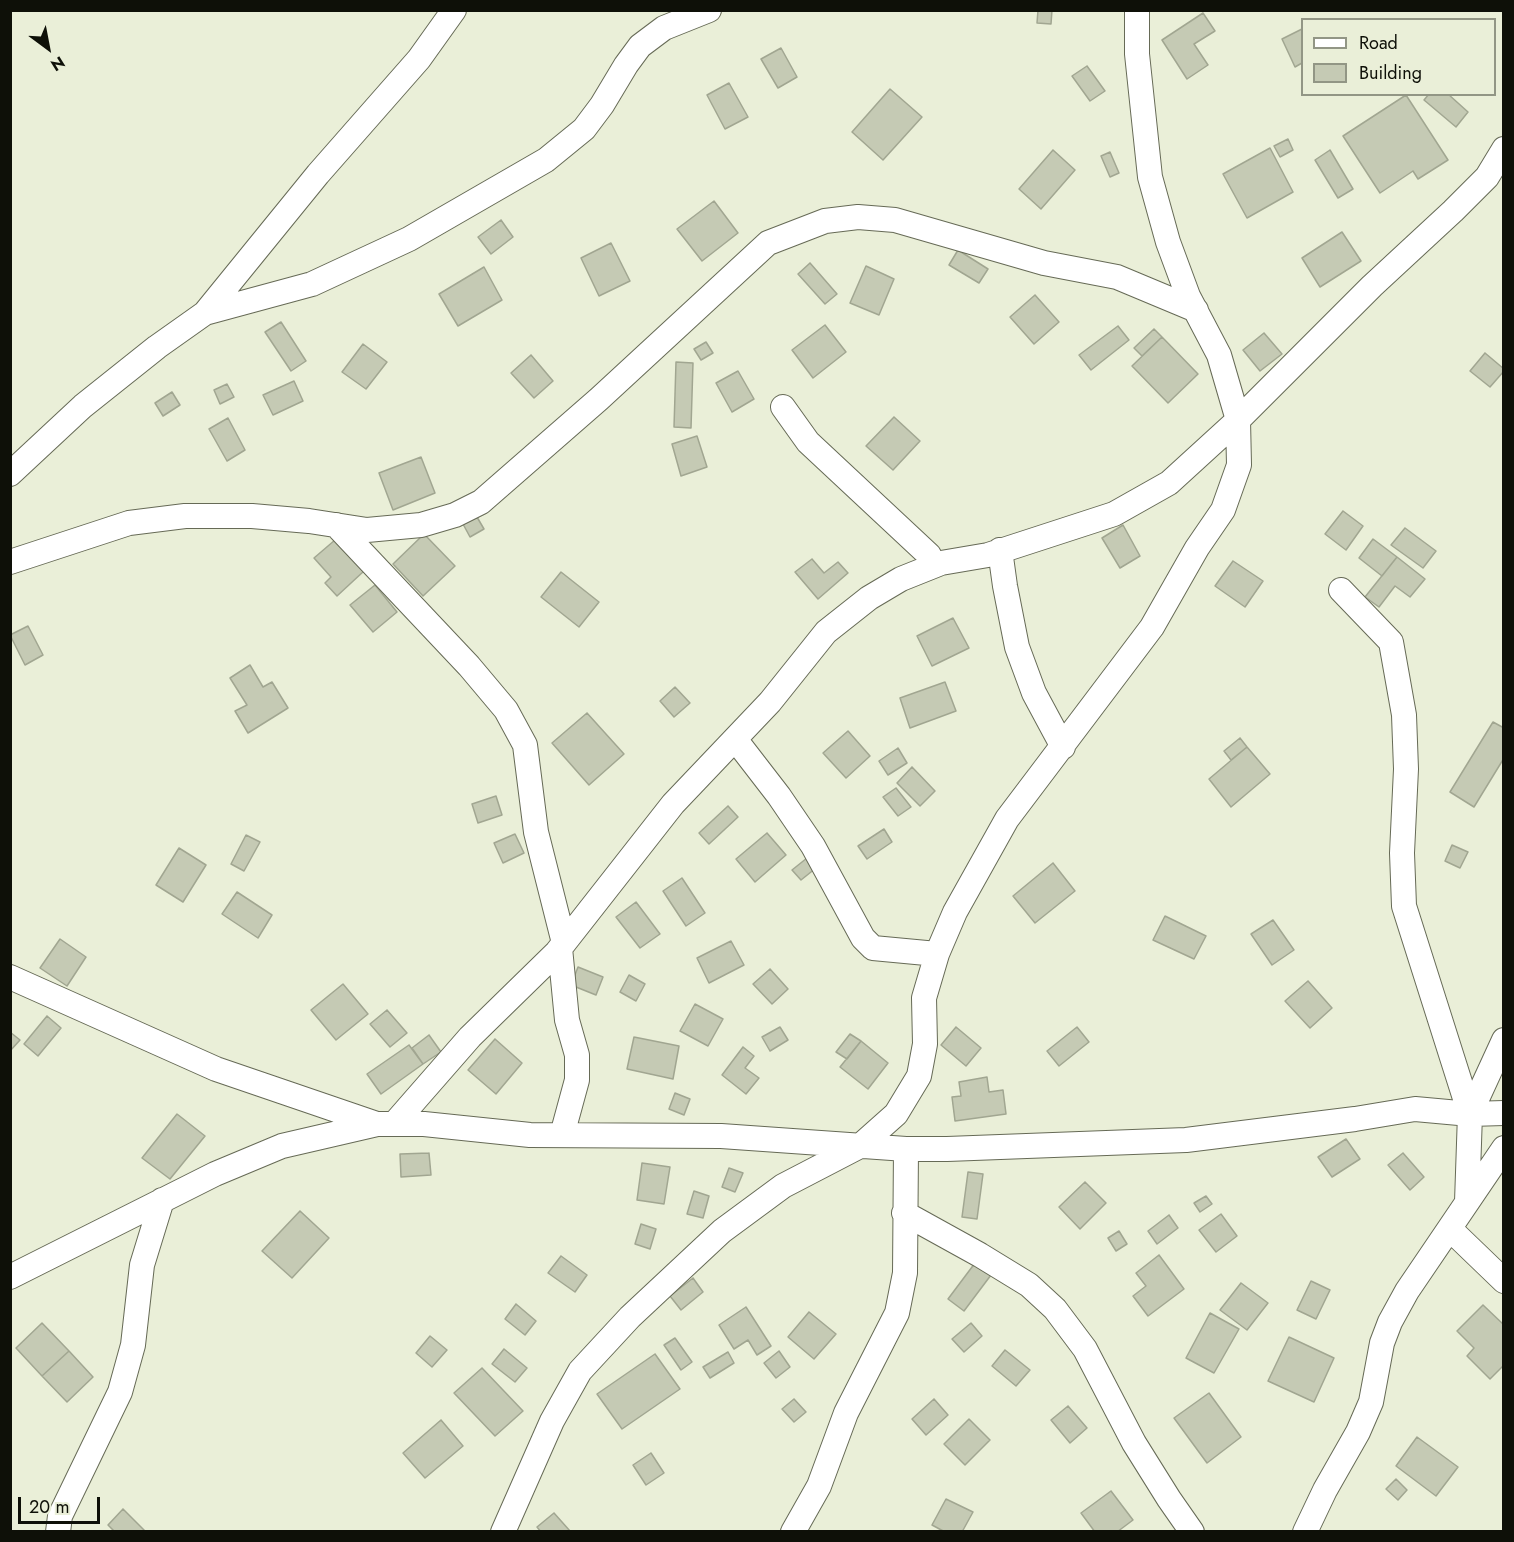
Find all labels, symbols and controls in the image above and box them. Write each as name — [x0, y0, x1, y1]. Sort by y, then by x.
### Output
north arrow — [18, 18, 78, 78]
legend — [1301, 18, 1496, 96]
text: Road — [1359, 30, 1398, 56]
text: N — [46, 51, 69, 77]
text: Building — [1359, 60, 1422, 86]
scale bar — [21, 1485, 104, 1523]
text: 20 m — [29, 1494, 69, 1520]

